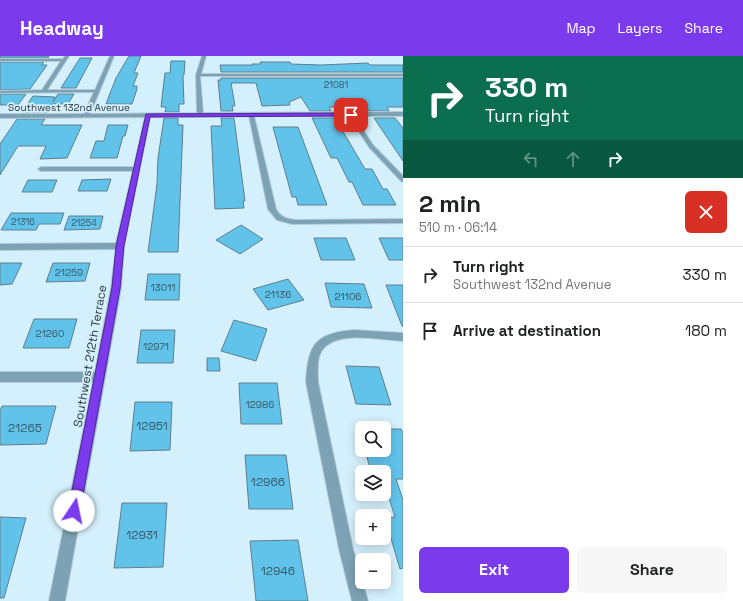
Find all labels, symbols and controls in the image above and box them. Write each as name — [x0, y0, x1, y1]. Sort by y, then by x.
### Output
text: Headway — [20, 16, 104, 41]
text: Map — [566, 19, 596, 37]
text: Layers — [618, 19, 662, 37]
text: Share — [684, 19, 723, 37]
text: 330 m — [485, 69, 568, 105]
icon: right — [419, 72, 471, 124]
house number: 21081 — [324, 79, 348, 91]
pin — [334, 98, 368, 132]
street label: Southwest 132nd Avenue — [8, 101, 130, 114]
icon: arrive — [340, 104, 362, 126]
text: Turn right — [485, 104, 569, 127]
icon: left — [520, 148, 542, 170]
icon: ahead — [562, 148, 584, 170]
icon: right — [604, 148, 626, 170]
text: 2 min — [419, 188, 481, 219]
button: close — [685, 191, 727, 233]
house number: 21316 — [11, 216, 35, 228]
house number: 21254 — [71, 217, 97, 229]
text: 510 m · 06:14 — [419, 219, 497, 236]
text: Turn right — [453, 257, 524, 276]
icon: right — [419, 264, 441, 286]
text: 330 m — [683, 265, 727, 284]
house number: 21259 — [55, 266, 83, 279]
text: Southwest 132nd Avenue — [453, 276, 611, 293]
house number: 13011 — [151, 281, 176, 294]
street label: Southwest 212th Terrace — [70, 284, 110, 428]
house number: 21136 — [265, 288, 291, 301]
house number: 21106 — [335, 290, 361, 303]
icon: arrive — [419, 320, 441, 342]
text: Arrive at destination — [453, 321, 601, 340]
text: 180 m — [685, 321, 727, 340]
house number: 21260 — [36, 327, 64, 340]
house number: 12971 — [143, 340, 169, 353]
house number: 12986 — [246, 398, 274, 411]
house number: 12951 — [136, 418, 168, 434]
house number: 21265 — [8, 420, 42, 436]
map controls — [355, 421, 391, 589]
button: search — [355, 421, 391, 457]
button: layers — [355, 465, 391, 501]
house number: 12966 — [251, 474, 285, 490]
position arrow — [53, 490, 95, 532]
button: + — [355, 509, 391, 545]
house number: 12931 — [126, 527, 158, 543]
button: Exit — [419, 547, 569, 593]
button: Share — [577, 547, 727, 593]
button: − — [355, 553, 391, 589]
house number: 12946 — [261, 563, 295, 579]

